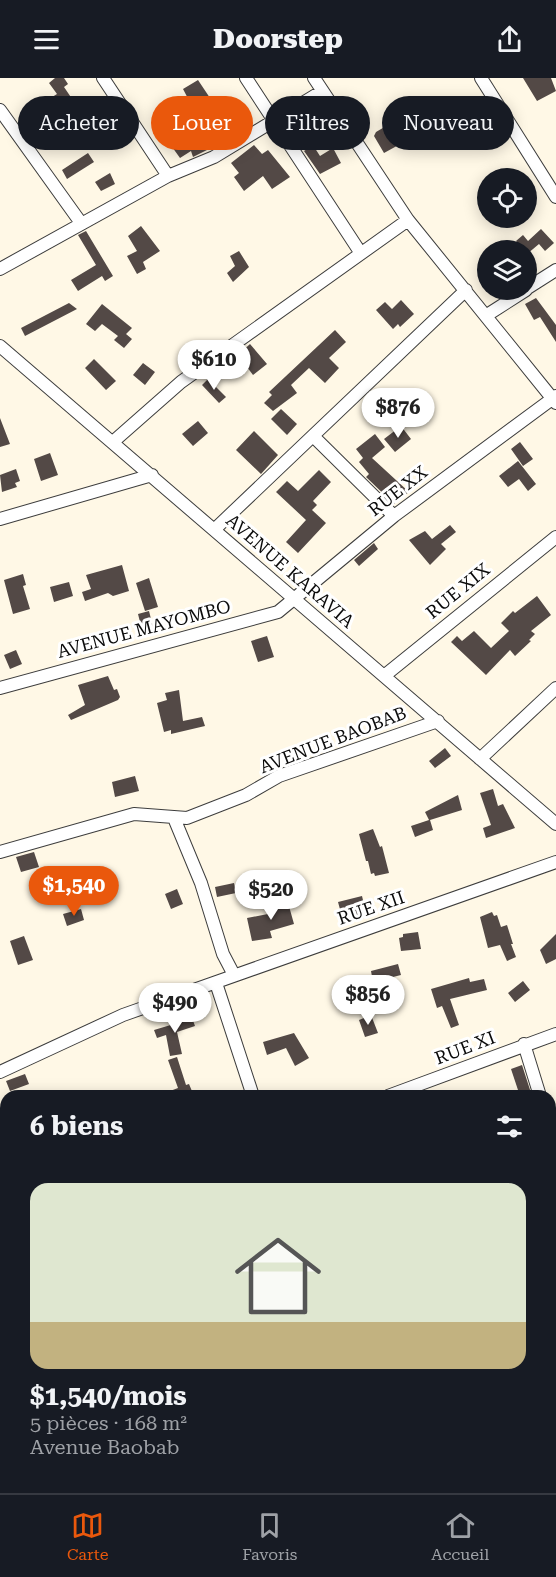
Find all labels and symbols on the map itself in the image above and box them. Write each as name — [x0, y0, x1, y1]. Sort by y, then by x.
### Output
pin: $610 — [178, 340, 250, 391]
pin: $876 — [362, 388, 434, 439]
street label: RUE XX — [364, 461, 432, 520]
street label: AVENUE KARAVIA — [222, 509, 359, 632]
street label: RUE XIX — [421, 558, 494, 623]
street label: AVENUE MAYOMBO — [55, 595, 233, 662]
street label: AVENUE BAOBAB — [256, 702, 409, 777]
pin: $1,540 — [25, 866, 123, 917]
pin: $520 — [235, 870, 307, 921]
street label: RUE XII — [335, 886, 407, 929]
pin: $856 — [332, 975, 404, 1026]
pin: $490 — [139, 983, 211, 1034]
street label: RUE XI — [432, 1026, 498, 1069]

